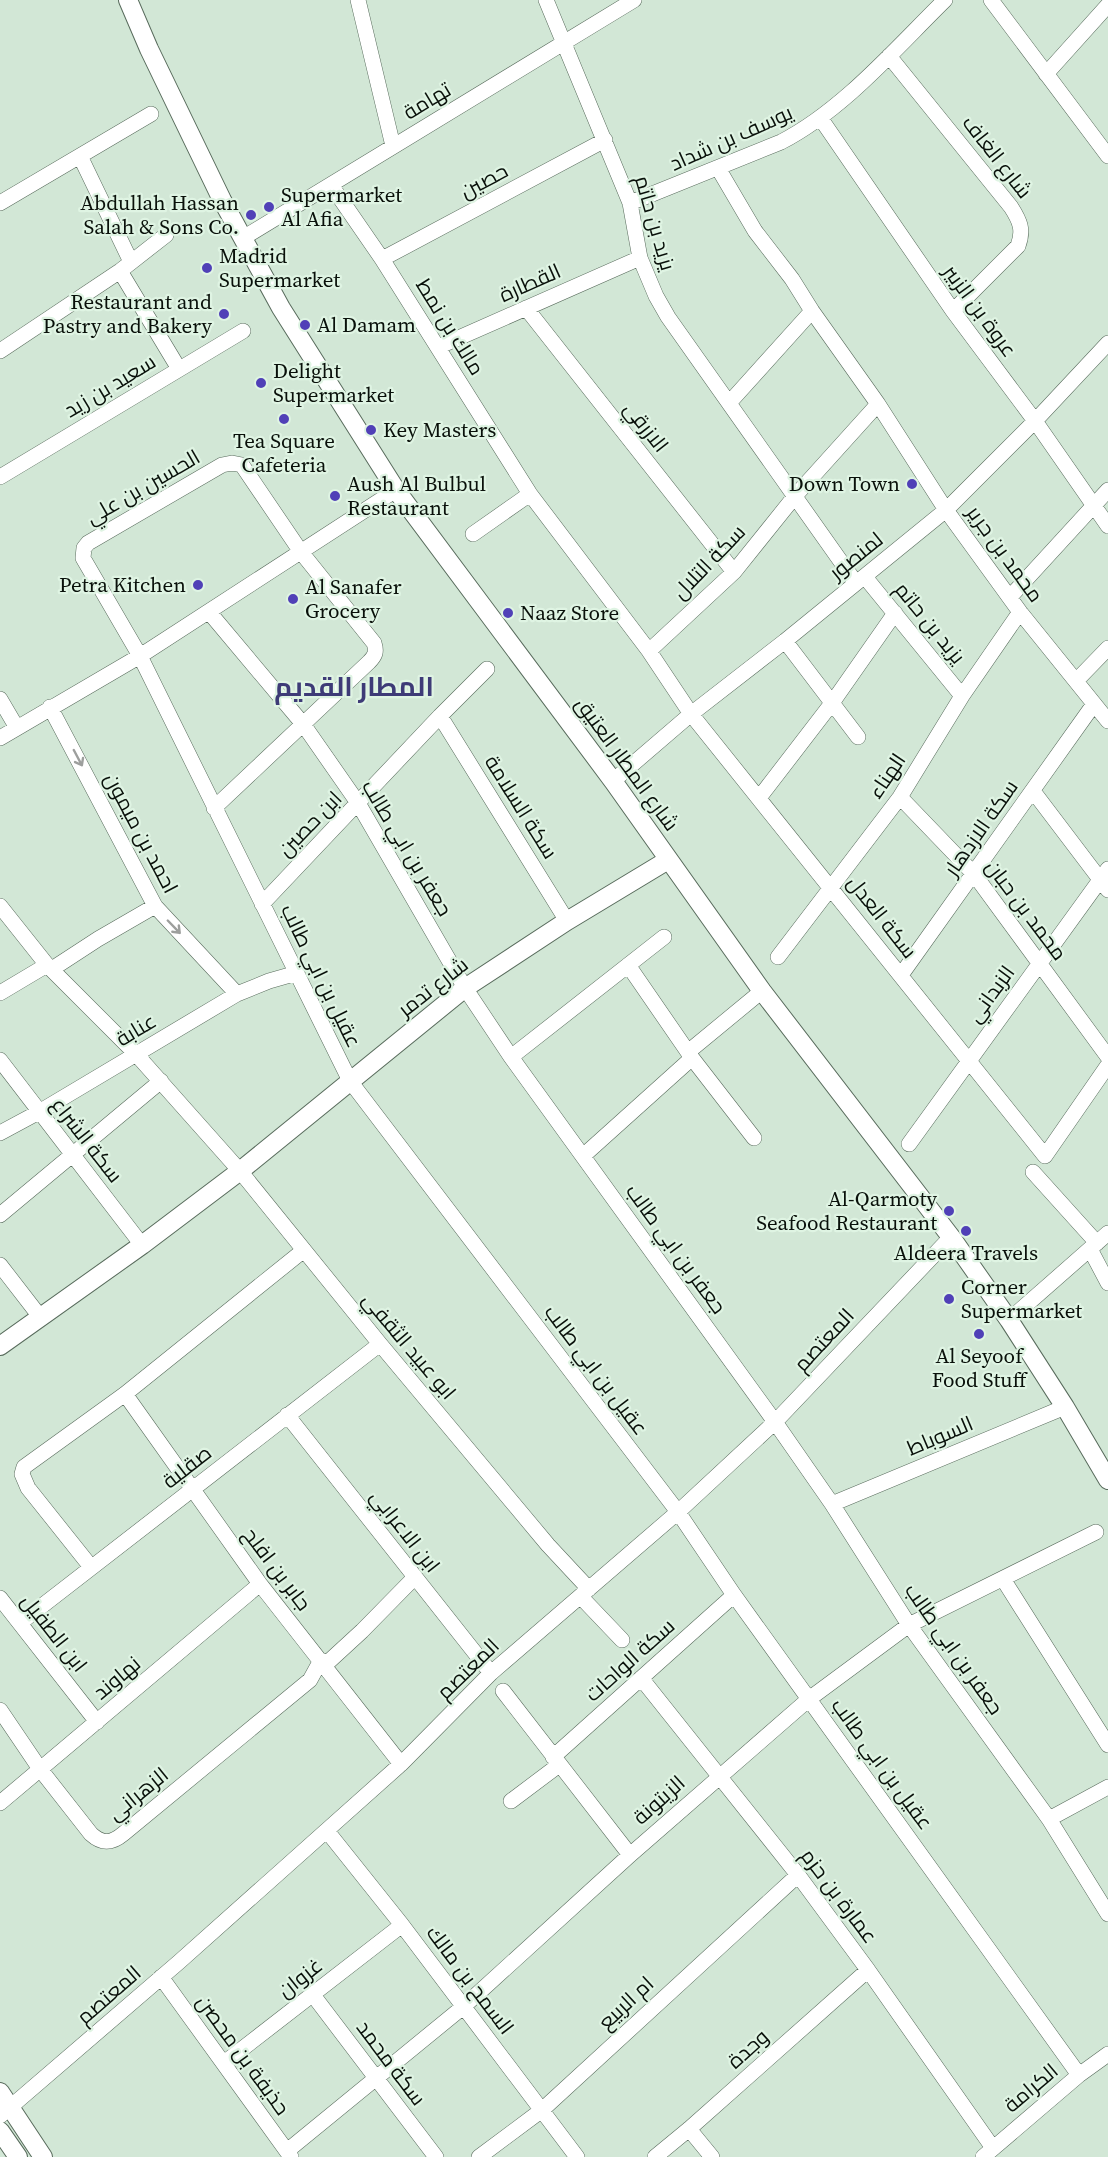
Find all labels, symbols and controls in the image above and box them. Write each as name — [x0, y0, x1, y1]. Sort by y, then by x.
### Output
street label: تهامة — [397, 75, 457, 126]
street label: يوسف بن شداد — [665, 97, 797, 178]
street label: شارع الغاف — [956, 109, 1039, 204]
street label: حصين — [455, 156, 513, 205]
street label: يزيد بن حاتم — [628, 172, 683, 274]
place label: Supermarket Al Afia — [281, 180, 402, 233]
place label: Abdullah Hassan Salah & Sons Co. — [80, 188, 239, 241]
marker: Supermarket Al Afia — [262, 200, 276, 214]
marker: Abdullah Hassan Salah & Sons Co. — [244, 208, 258, 222]
place label: Madrid Supermarket — [219, 241, 340, 294]
street label: القطارة — [494, 256, 565, 309]
street label: عروة بن الزبير — [936, 258, 1024, 363]
marker: Madrid Supermarket — [200, 261, 214, 275]
street label: مالك بن نمط — [409, 273, 492, 381]
place label: Restaurant and Pastry and Bakery — [43, 287, 212, 340]
marker: Restaurant and Pastry and Bakery — [217, 307, 231, 321]
place label: Al Damam — [317, 310, 416, 339]
marker: Al Damam — [298, 318, 312, 332]
street label: سعيد بن زيد — [58, 347, 161, 424]
place label: Delight Supermarket — [273, 356, 394, 409]
marker: Delight Supermarket — [254, 376, 268, 390]
street label: الازرقي — [616, 395, 675, 459]
marker: Tea Square Cafeteria — [277, 412, 291, 426]
place label: Key Masters — [383, 415, 496, 444]
marker: Key Masters — [364, 423, 378, 437]
place label: Tea Square Cafeteria — [233, 426, 335, 479]
street label: الحسين بن علي — [80, 442, 206, 533]
place label: Aush Al Bulbul Restaurant — [347, 469, 486, 522]
place label: Down Town — [789, 469, 900, 498]
marker: Down Town — [905, 477, 919, 491]
marker: Aush Al Bulbul Restaurant — [328, 489, 342, 503]
street label: محمد بن جرير — [960, 499, 1050, 608]
street label: سكة التلال — [666, 518, 752, 605]
street label: لمنصور — [822, 525, 889, 587]
place label: Petra Kitchen — [59, 570, 186, 599]
place label: Al Sanafer Grocery — [305, 572, 402, 625]
street label: يزيد بن حاتم — [888, 576, 973, 670]
marker: Petra Kitchen — [191, 578, 205, 592]
marker: Al Sanafer Grocery — [286, 592, 300, 606]
place label: Naaz Store — [520, 598, 619, 627]
marker: Naaz Store — [501, 606, 515, 620]
district label: المطار القديم — [274, 668, 434, 705]
street label: شارع المطار العتيق — [569, 691, 686, 837]
street label: الهناء — [861, 747, 912, 804]
one-way arrow — [73, 749, 84, 767]
street label: سكة السلامة — [478, 749, 565, 864]
street label: احمد بن ميمون — [97, 767, 185, 898]
street label: جعفر بن ابي طالب — [354, 774, 460, 922]
street label: سكة الازدهار — [936, 774, 1024, 883]
street label: ابن حصين — [271, 784, 348, 863]
street label: محمد بن حبان — [979, 853, 1074, 966]
street label: سكة العدل — [841, 869, 924, 964]
street label: عقيل بن ابي طالب — [272, 899, 369, 1053]
one-way arrow — [167, 919, 181, 934]
street label: شارع تدمر — [391, 950, 474, 1024]
street label: الزبداني — [960, 959, 1023, 1029]
street label: عنابة — [110, 1006, 161, 1053]
street label: سكة الشراع — [45, 1091, 130, 1188]
street label: جعفر بن ابي طالب — [618, 1178, 733, 1321]
place label: Al-Qarmoty Seafood Restaurant — [756, 1184, 937, 1237]
marker: Al-Qarmoty Seafood Restaurant — [942, 1204, 956, 1218]
marker: Aldeera Travels — [959, 1224, 973, 1238]
place label: Aldeera Travels — [894, 1238, 1038, 1267]
place label: Corner Supermarket — [961, 1272, 1082, 1325]
street label: ابو عبيد الثقفي — [354, 1286, 463, 1407]
marker: Corner Supermarket — [942, 1292, 956, 1306]
street label: عقيل بن ابي طالب — [536, 1299, 655, 1442]
street label: المعتصم — [787, 1302, 860, 1378]
marker: Al Seyoof Food Stuff — [972, 1327, 986, 1341]
place label: Al Seyoof Food Stuff — [932, 1341, 1028, 1394]
street label: السوباط — [902, 1409, 977, 1462]
street label: صقلية — [156, 1438, 217, 1495]
street label: ابن الاعرابي — [362, 1483, 447, 1580]
street label: جابر بن افلح — [236, 1521, 318, 1617]
street label: جعفر بن ابي طالب — [897, 1577, 1011, 1721]
street label: ابن الطفيل — [15, 1587, 94, 1678]
street label: سكة الواحات — [578, 1611, 681, 1708]
street label: المعتصم — [430, 1632, 505, 1706]
street label: نهاوند — [87, 1649, 147, 1706]
street label: عقيل بن ابي طالب — [823, 1692, 940, 1837]
street label: الزهراني — [101, 1760, 175, 1829]
street label: الزيتونة — [626, 1768, 691, 1831]
street label: عمارة بن حزم — [794, 1842, 885, 1949]
street label: السمح بن مالك — [420, 1919, 521, 2040]
street label: غزوان — [271, 1951, 328, 2004]
street label: المعتصم — [70, 1958, 147, 2031]
street label: ام الربيع — [591, 1969, 660, 2036]
street label: حذيفة بن محصن — [190, 1989, 297, 2121]
street label: سكة محمد — [350, 2014, 433, 2111]
street label: وجدة — [721, 2022, 775, 2075]
street label: الكرامة — [997, 2056, 1064, 2119]

